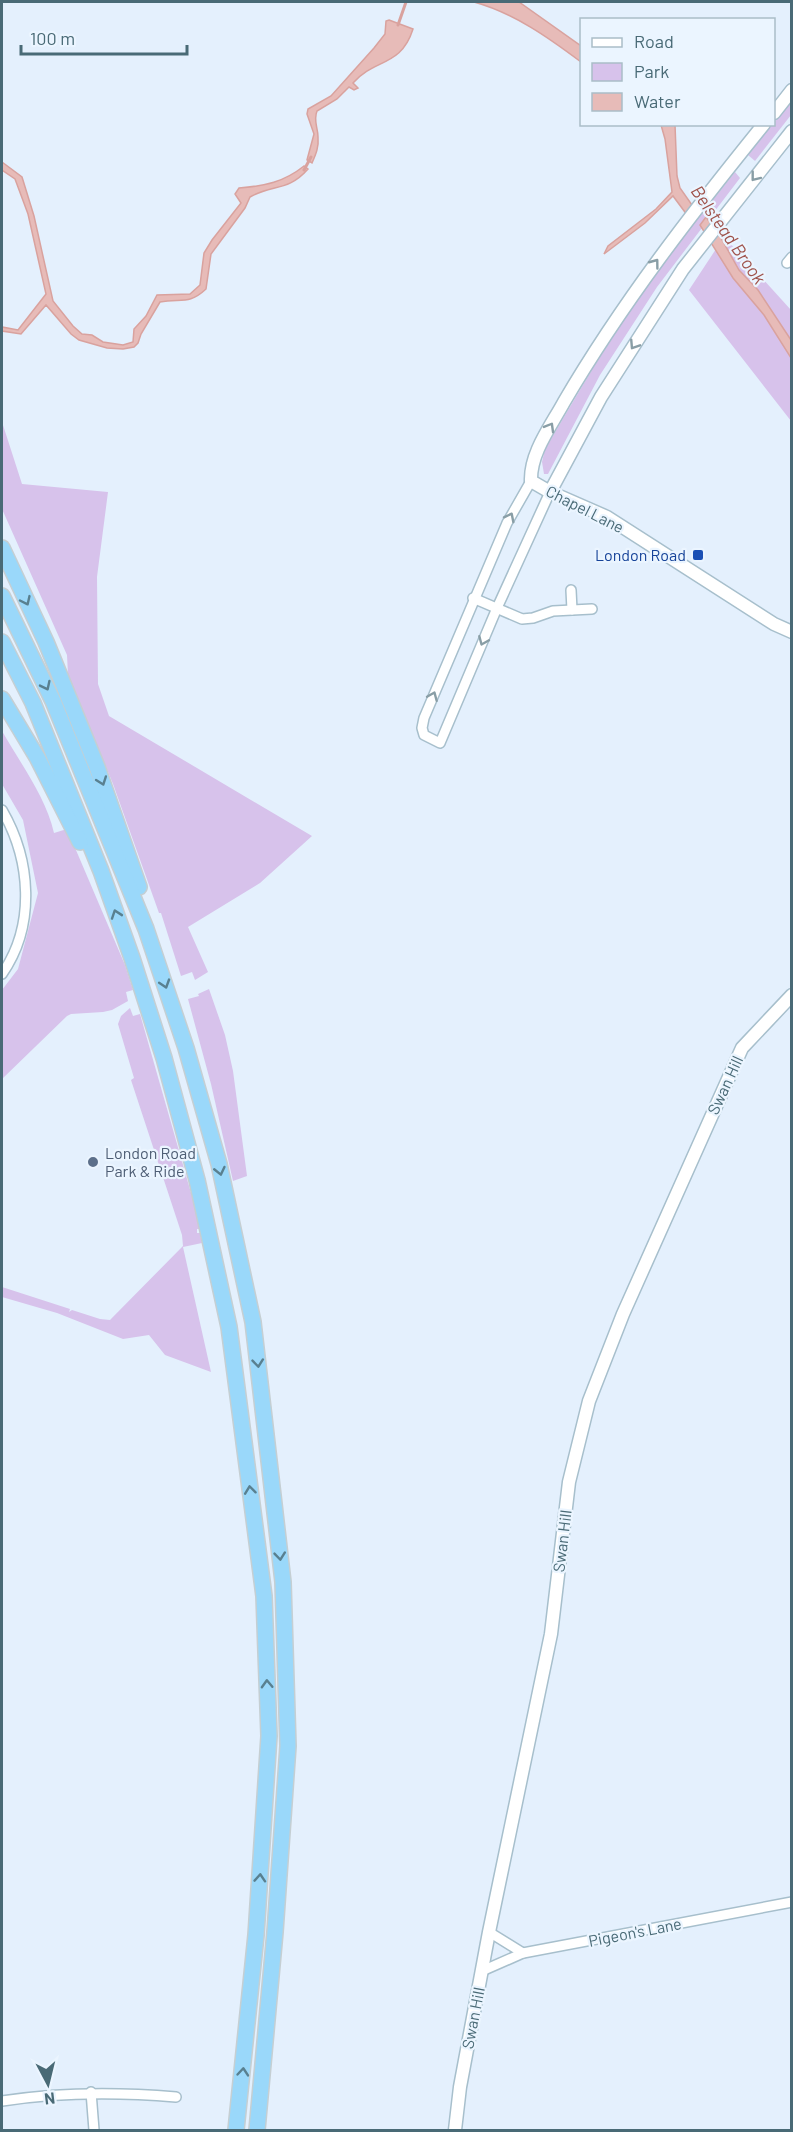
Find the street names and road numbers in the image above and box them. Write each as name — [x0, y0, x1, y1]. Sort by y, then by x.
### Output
street label: Chapel Lane — [543, 481, 627, 536]
street label: Swan Hill — [703, 1052, 746, 1117]
street label: Swan Hill — [548, 1509, 575, 1573]
street label: Pigeon's Lane — [587, 1913, 683, 1950]
street label: Swan Hill — [457, 1985, 488, 2050]

